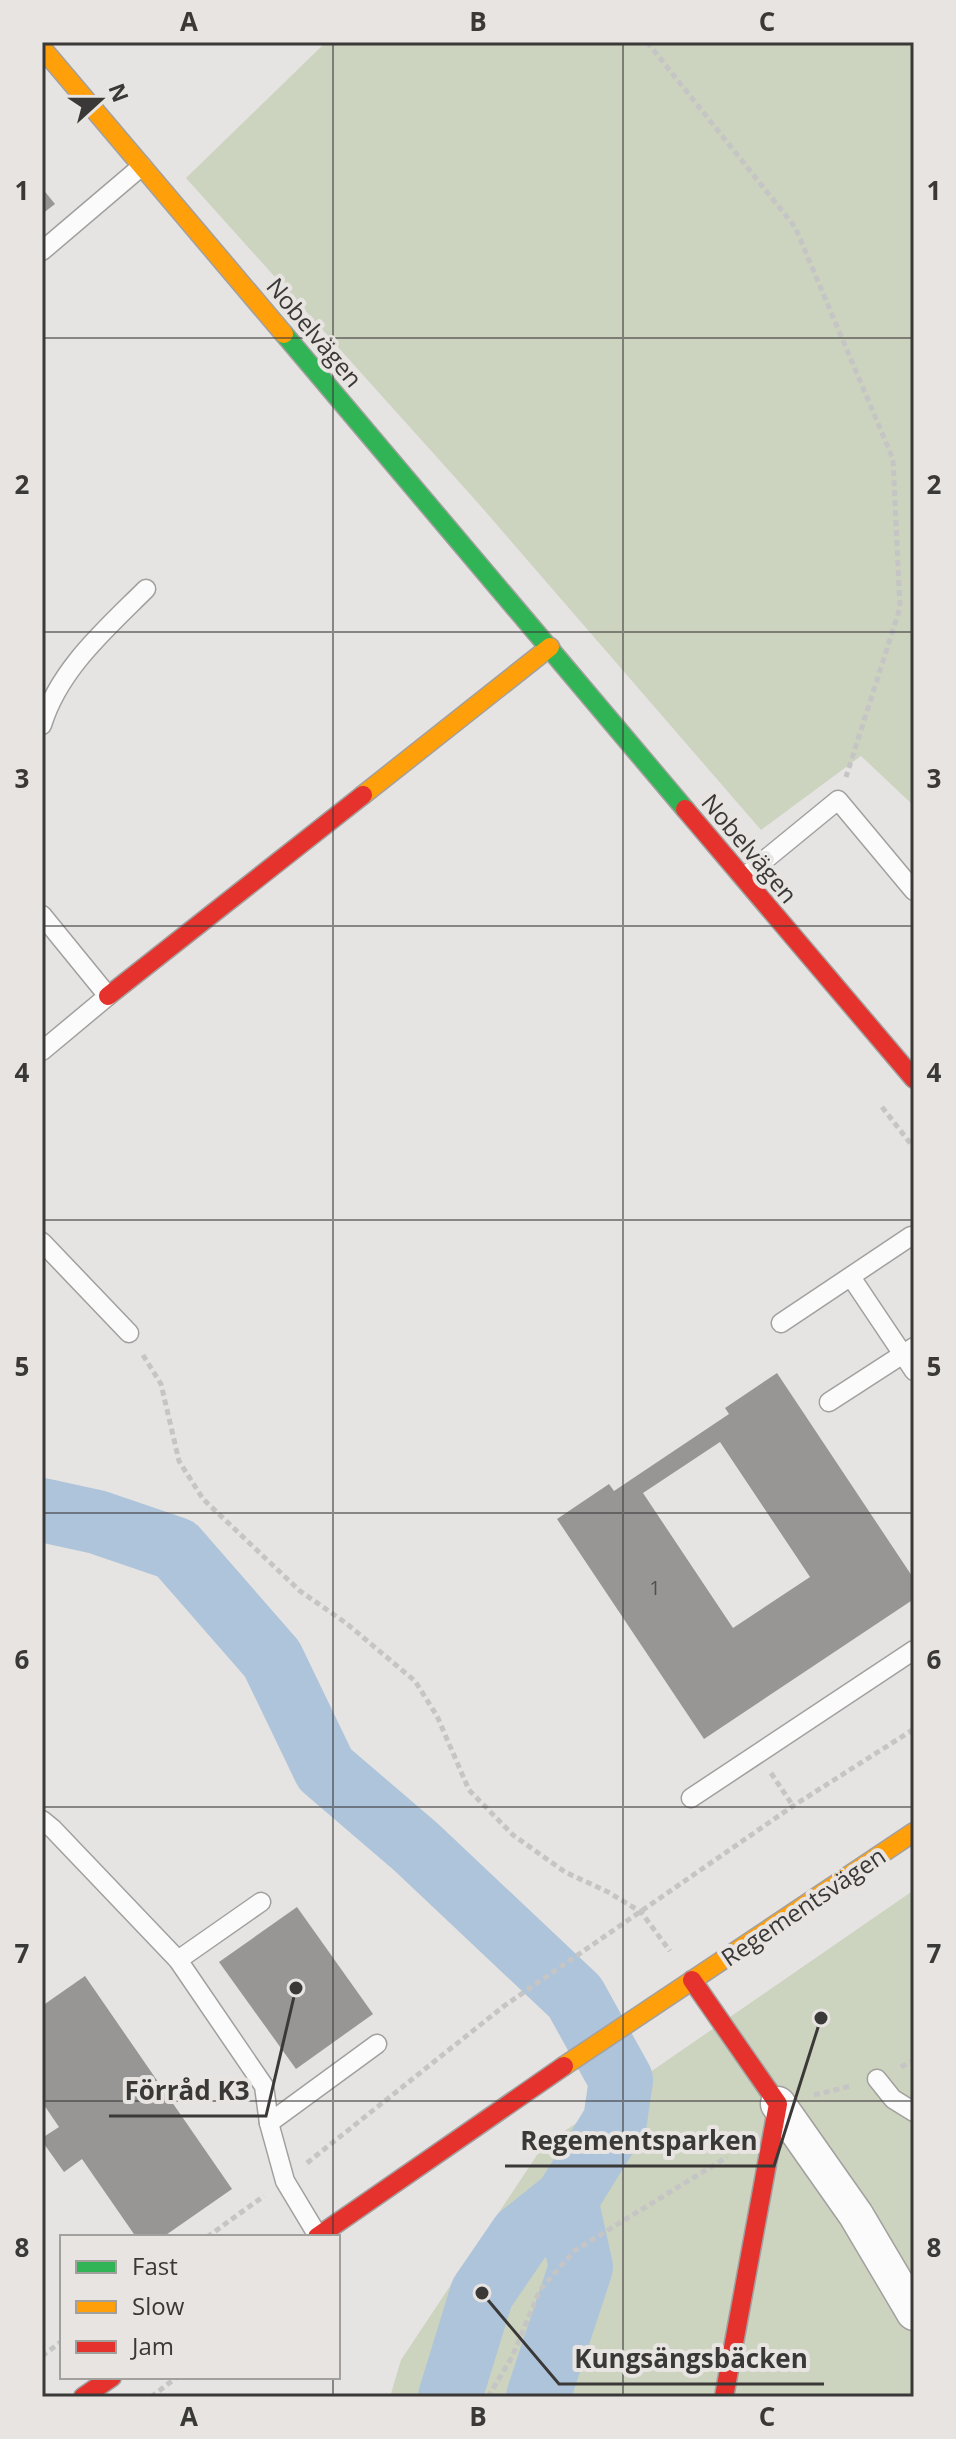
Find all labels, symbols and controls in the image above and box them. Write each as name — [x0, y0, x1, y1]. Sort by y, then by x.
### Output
text: A — [180, 3, 198, 39]
text: B — [469, 3, 487, 39]
text: C — [759, 3, 775, 39]
north arrow — [60, 60, 140, 140]
text: N — [102, 79, 137, 106]
text: 1 — [15, 172, 29, 208]
text: 1 — [927, 172, 941, 208]
street label: Nobelvägen — [260, 270, 370, 394]
text: 2 — [15, 466, 30, 502]
text: 2 — [927, 466, 942, 502]
text: 3 — [15, 760, 29, 796]
text: 3 — [927, 760, 941, 796]
street label: Nobelvägen — [695, 786, 805, 910]
text: 4 — [15, 1054, 30, 1090]
text: 4 — [927, 1054, 942, 1090]
text: 5 — [15, 1348, 29, 1384]
text: 5 — [927, 1348, 941, 1384]
house number: 1 — [649, 1574, 661, 1601]
text: 6 — [15, 1641, 30, 1677]
text: 6 — [927, 1641, 942, 1677]
street label: Regementsvägen — [714, 1839, 892, 1973]
text: 7 — [15, 1935, 30, 1971]
text: 7 — [927, 1935, 942, 1971]
callout: Förråd K3 — [109, 2066, 266, 2116]
text: Förråd K3 — [124, 2072, 250, 2108]
callout: Regementsparken — [505, 2116, 774, 2166]
text: Regementsparken — [520, 2122, 758, 2158]
text: 8 — [15, 2229, 29, 2265]
text: 8 — [927, 2229, 941, 2265]
legend — [60, 2235, 340, 2379]
text: Fast — [132, 2249, 178, 2282]
text: Slow — [132, 2289, 185, 2322]
text: Jam — [130, 2329, 174, 2362]
callout: Kungsängsbäcken — [559, 2334, 824, 2384]
text: Kungsängsbäcken — [574, 2340, 808, 2376]
text: A — [180, 2398, 198, 2434]
text: B — [469, 2398, 487, 2434]
text: C — [759, 2398, 775, 2434]

